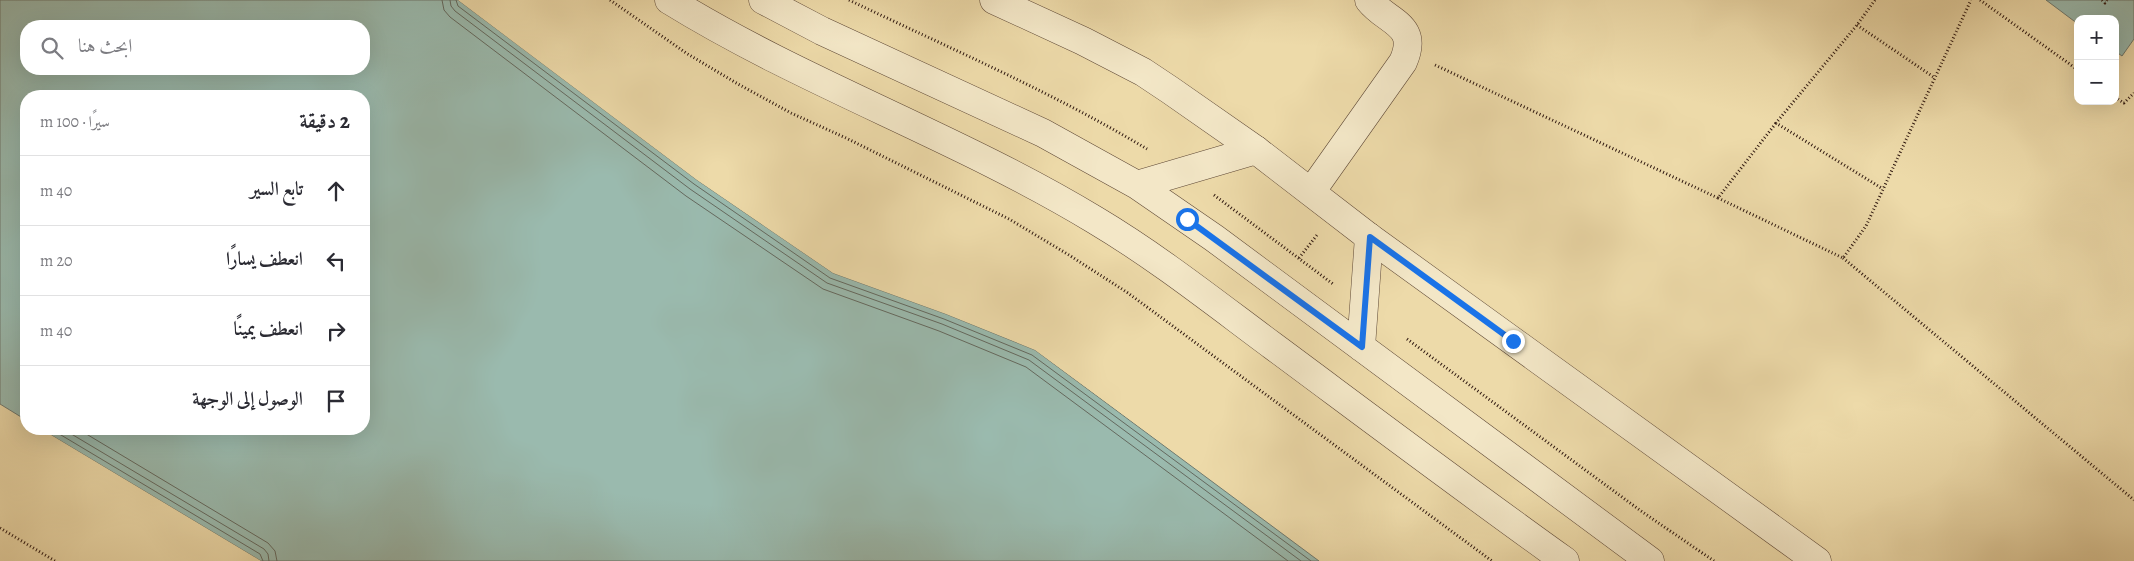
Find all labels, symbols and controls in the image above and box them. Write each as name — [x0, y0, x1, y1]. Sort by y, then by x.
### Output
map controls — [2074, 15, 2119, 105]
button: + — [2074, 15, 2119, 60]
search box — [20, 20, 370, 75]
text: ابحث هنا — [78, 33, 132, 59]
icon: search — [38, 34, 66, 62]
button: − — [2074, 60, 2119, 105]
text: 2 دقيقة — [300, 107, 350, 135]
text: سيرًا · 100 m — [40, 111, 110, 133]
text: تابع السير — [250, 176, 303, 202]
icon: ahead — [322, 177, 350, 205]
text: 40 m — [40, 180, 72, 202]
route start — [1176, 208, 1199, 231]
text: انعطف يسارًا — [226, 246, 303, 272]
icon: left — [322, 247, 350, 275]
text: 20 m — [40, 250, 73, 272]
text: انعطف يمينًا — [233, 316, 303, 342]
icon: right — [322, 317, 350, 345]
text: 40 m — [40, 320, 72, 342]
route end — [1502, 330, 1525, 353]
text: الوصول إلى الوجهة — [192, 386, 303, 412]
icon: arrive — [322, 387, 350, 415]

